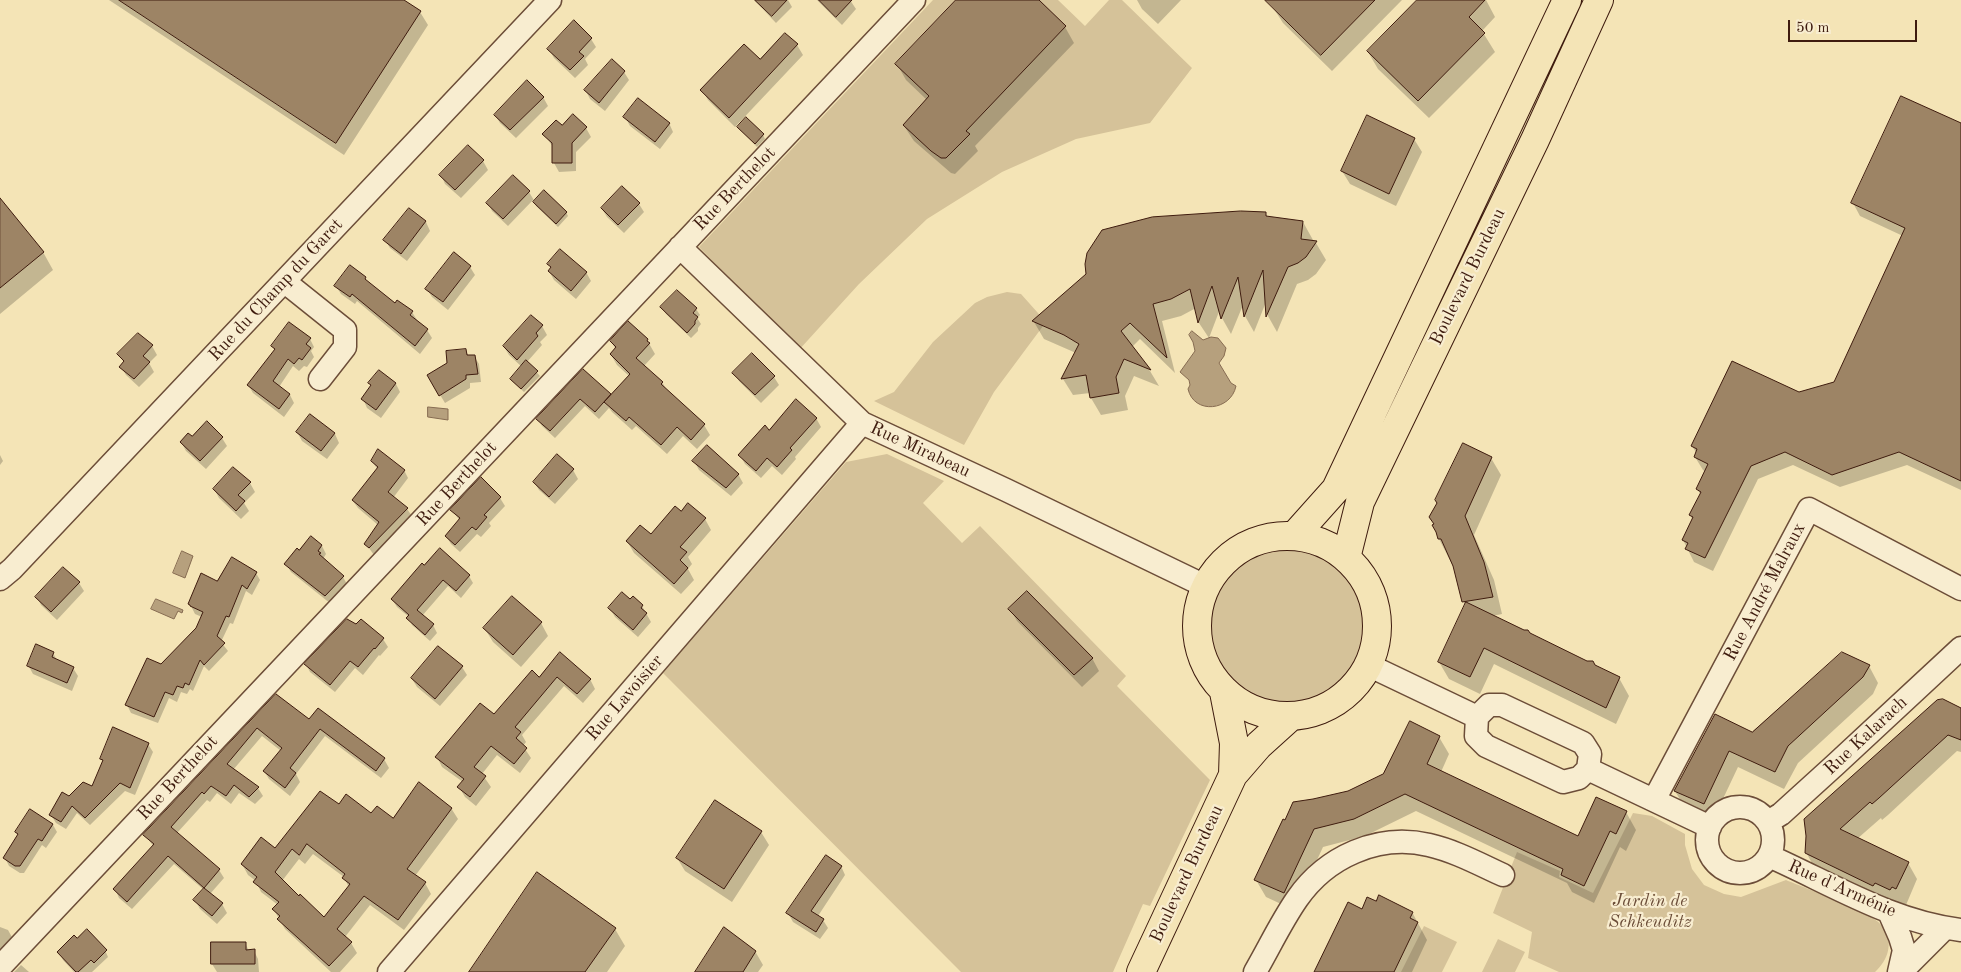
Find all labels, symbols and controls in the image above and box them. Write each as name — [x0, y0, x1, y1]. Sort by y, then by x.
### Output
scale bar — [1791, 10, 1920, 42]
text: 50 m — [1796, 21, 1830, 36]
street label: Rue Berthelot — [690, 143, 780, 235]
street label: Boulevard Burdeau — [1426, 205, 1510, 349]
street label: Rue du Champ du Garet — [204, 214, 348, 366]
street label: Rue Mirabeau — [866, 417, 974, 483]
street label: Rue Berthelot — [412, 437, 502, 531]
street label: Rue André Malraux — [1719, 519, 1811, 665]
street label: Rue Lavoisier — [582, 651, 668, 745]
street label: Rue Kalarach — [1820, 692, 1912, 780]
street label: Rue Berthelot — [133, 731, 223, 825]
street label: Boulevard Burdeau — [1146, 802, 1228, 946]
street label: Rue d'Arménie — [1785, 856, 1899, 922]
park label: Jardin de Schkeuditz — [1608, 890, 1692, 932]

